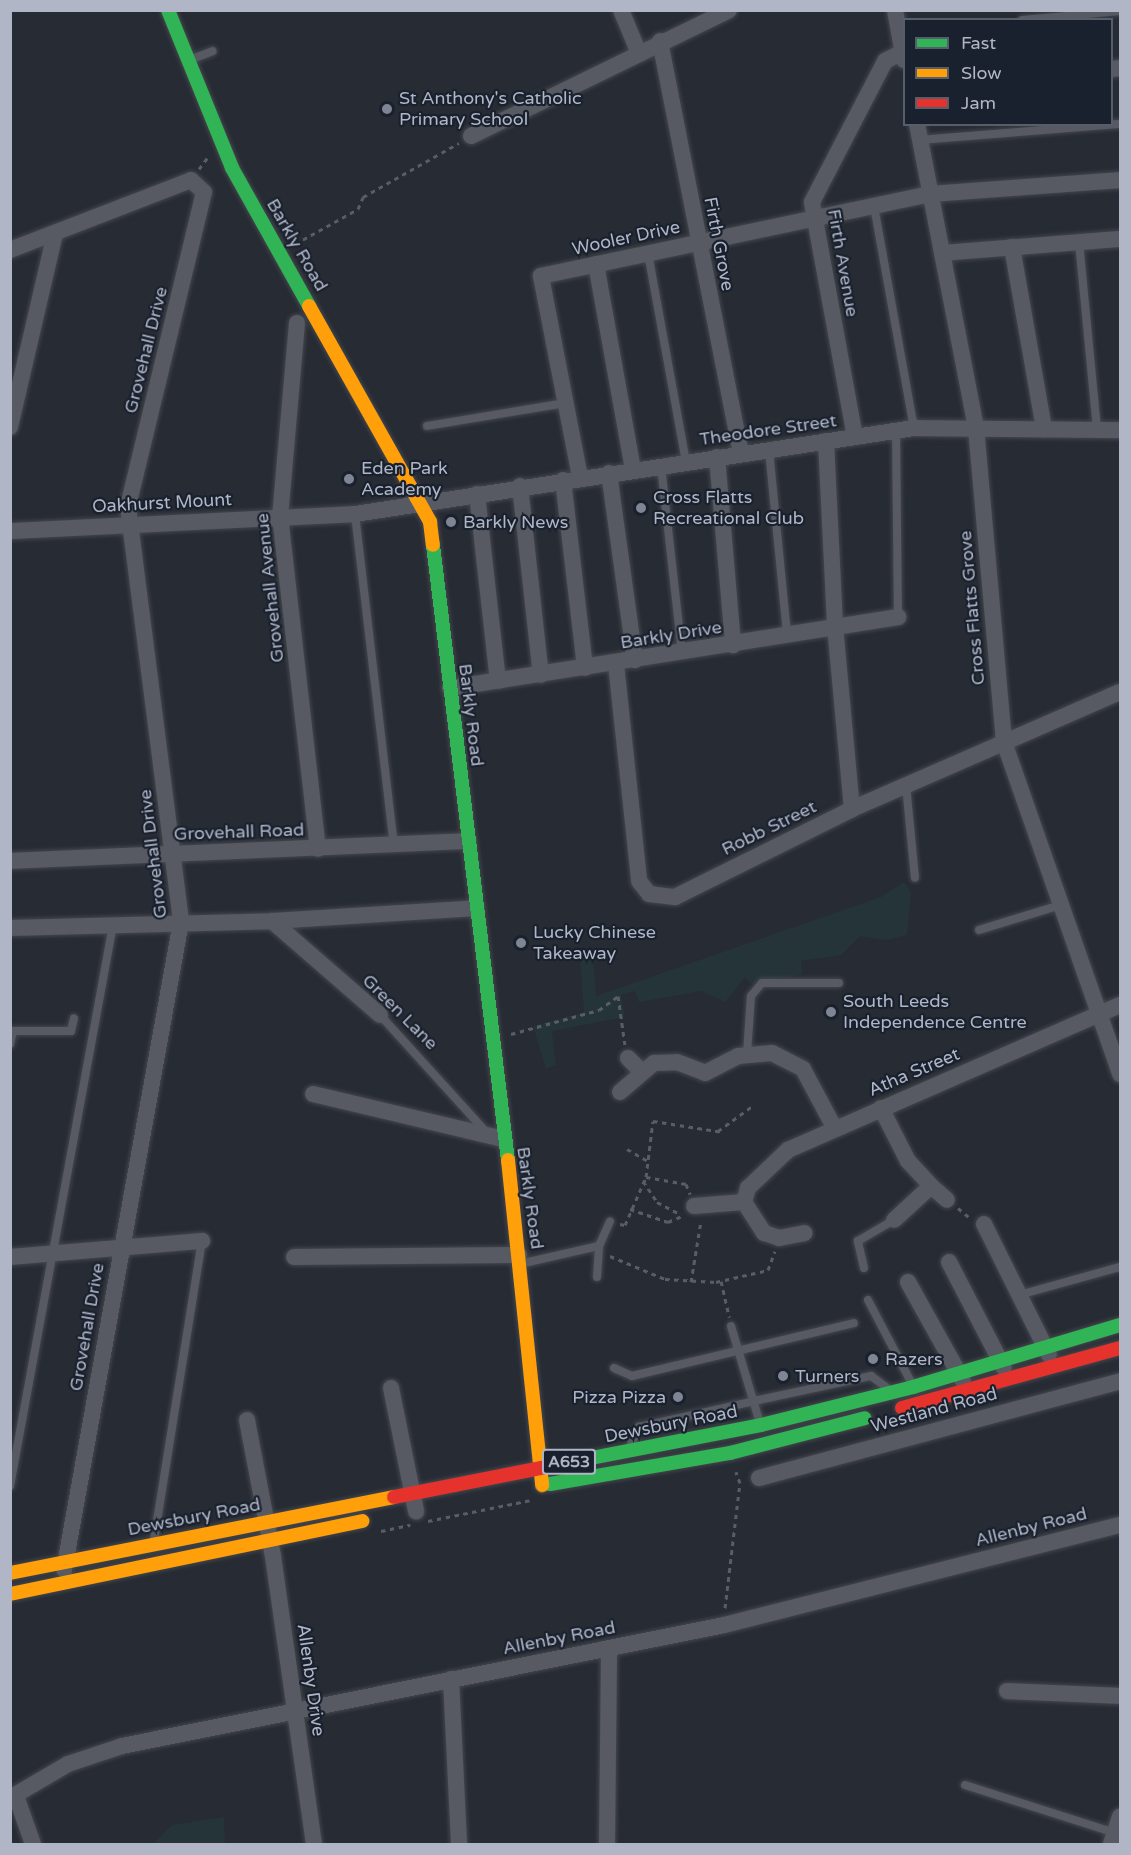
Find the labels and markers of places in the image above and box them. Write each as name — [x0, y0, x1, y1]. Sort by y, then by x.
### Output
place label: St Anthony's Catholic Primary School — [399, 88, 582, 130]
marker: St Anthony's Catholic Primary School — [380, 102, 394, 116]
place label: Eden Park Academy — [361, 458, 448, 500]
marker: Eden Park Academy — [342, 472, 356, 486]
place label: Cross Flatts Recreational Club — [653, 487, 804, 530]
marker: Cross Flatts Recreational Club — [634, 501, 648, 515]
place label: Barkly News — [463, 511, 568, 533]
marker: Barkly News — [444, 515, 458, 529]
place label: Lucky Chinese Takeaway — [533, 922, 656, 964]
marker: Lucky Chinese Takeaway — [514, 936, 528, 950]
place label: South Leeds Independence Centre — [843, 991, 1027, 1034]
marker: South Leeds Independence Centre — [824, 1005, 838, 1019]
place label: Razers — [885, 1348, 943, 1370]
marker: Razers — [866, 1352, 880, 1366]
place label: Turners — [795, 1365, 859, 1387]
marker: Turners — [776, 1369, 790, 1383]
place label: Pizza Pizza — [572, 1386, 666, 1408]
marker: Pizza Pizza — [671, 1390, 685, 1404]

